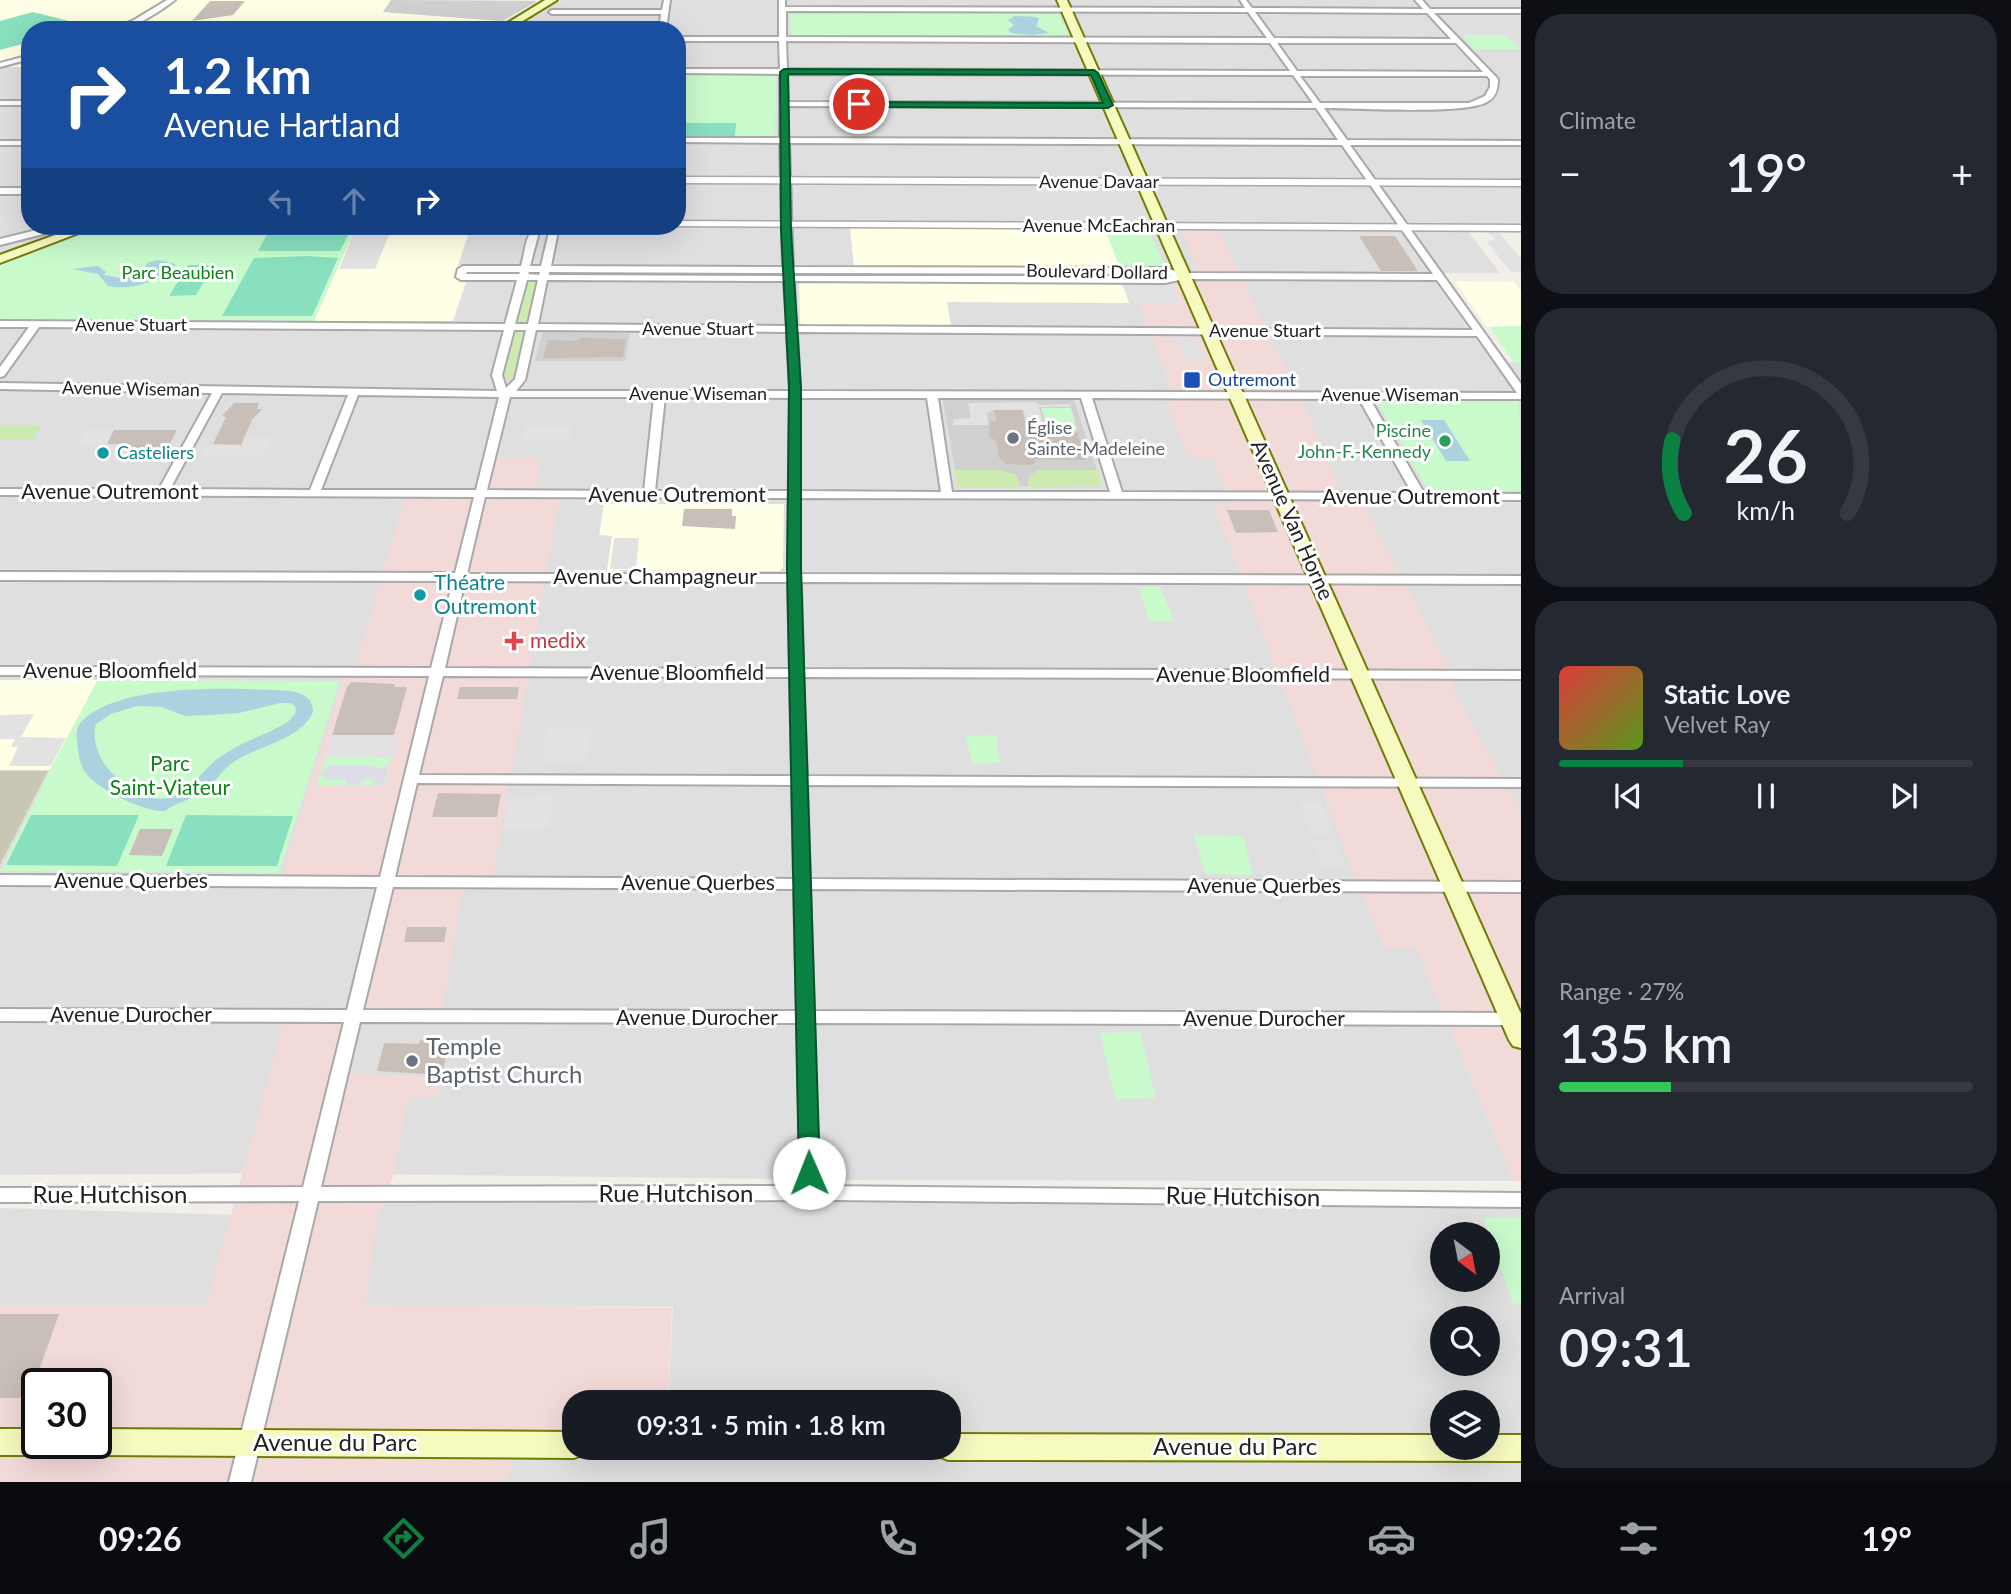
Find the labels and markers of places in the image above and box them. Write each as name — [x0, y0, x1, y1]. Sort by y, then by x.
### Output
pin — [829, 74, 889, 134]
place label: Outremont — [1208, 368, 1296, 390]
marker: Outremont — [1182, 370, 1202, 390]
place label: Église Sainte-Madeleine — [1027, 416, 1165, 459]
place label: Piscine John-F.-Kennedy — [1298, 419, 1432, 462]
marker: Église Sainte-Madeleine — [1005, 430, 1021, 446]
marker: Piscine John-F.-Kennedy — [1437, 433, 1453, 449]
place label: Casteliers — [117, 441, 194, 463]
marker: Casteliers — [95, 445, 111, 461]
place label: Théatre Outremont — [434, 569, 537, 618]
marker: Théatre Outremont — [412, 587, 428, 603]
place label: medix — [530, 627, 586, 652]
marker: medix — [504, 631, 524, 651]
place label: Temple Baptist Church — [426, 1031, 582, 1088]
marker: Temple Baptist Church — [404, 1053, 420, 1069]

